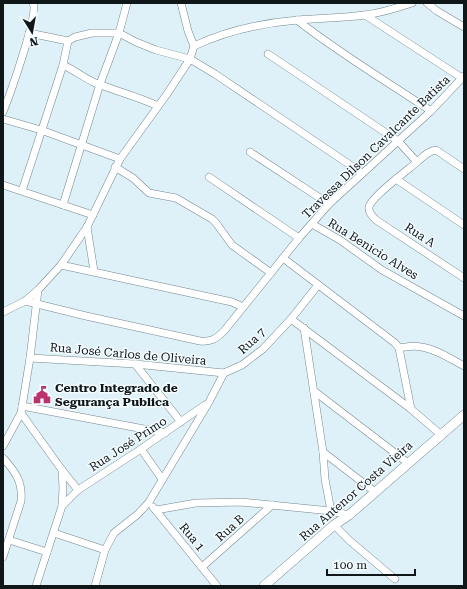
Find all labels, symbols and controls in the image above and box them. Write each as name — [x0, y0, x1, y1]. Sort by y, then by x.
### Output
north arrow — [12, 12, 52, 52]
text: N — [28, 34, 39, 49]
street label: Travessa Dilson Cavalcante Batista — [299, 72, 453, 221]
street label: Rua Benicio Alves — [325, 216, 421, 283]
street label: Rua A — [402, 220, 438, 250]
street label: Rua 7 — [235, 325, 269, 357]
street label: Rua José Carlos de Oliveira — [49, 340, 207, 368]
place label: Centro Integrado de Segurança Publica — [55, 381, 178, 409]
public building icon: Centro Integrado de Segurança Publica — [32, 385, 52, 405]
street label: Rua José Primo — [87, 414, 169, 474]
street label: Rua Antenor Costa Vieira — [297, 438, 416, 544]
street label: Rua B — [213, 512, 247, 544]
street label: Rua 1 — [177, 520, 208, 554]
scale bar — [327, 551, 415, 577]
text: 100 m — [333, 558, 367, 572]

